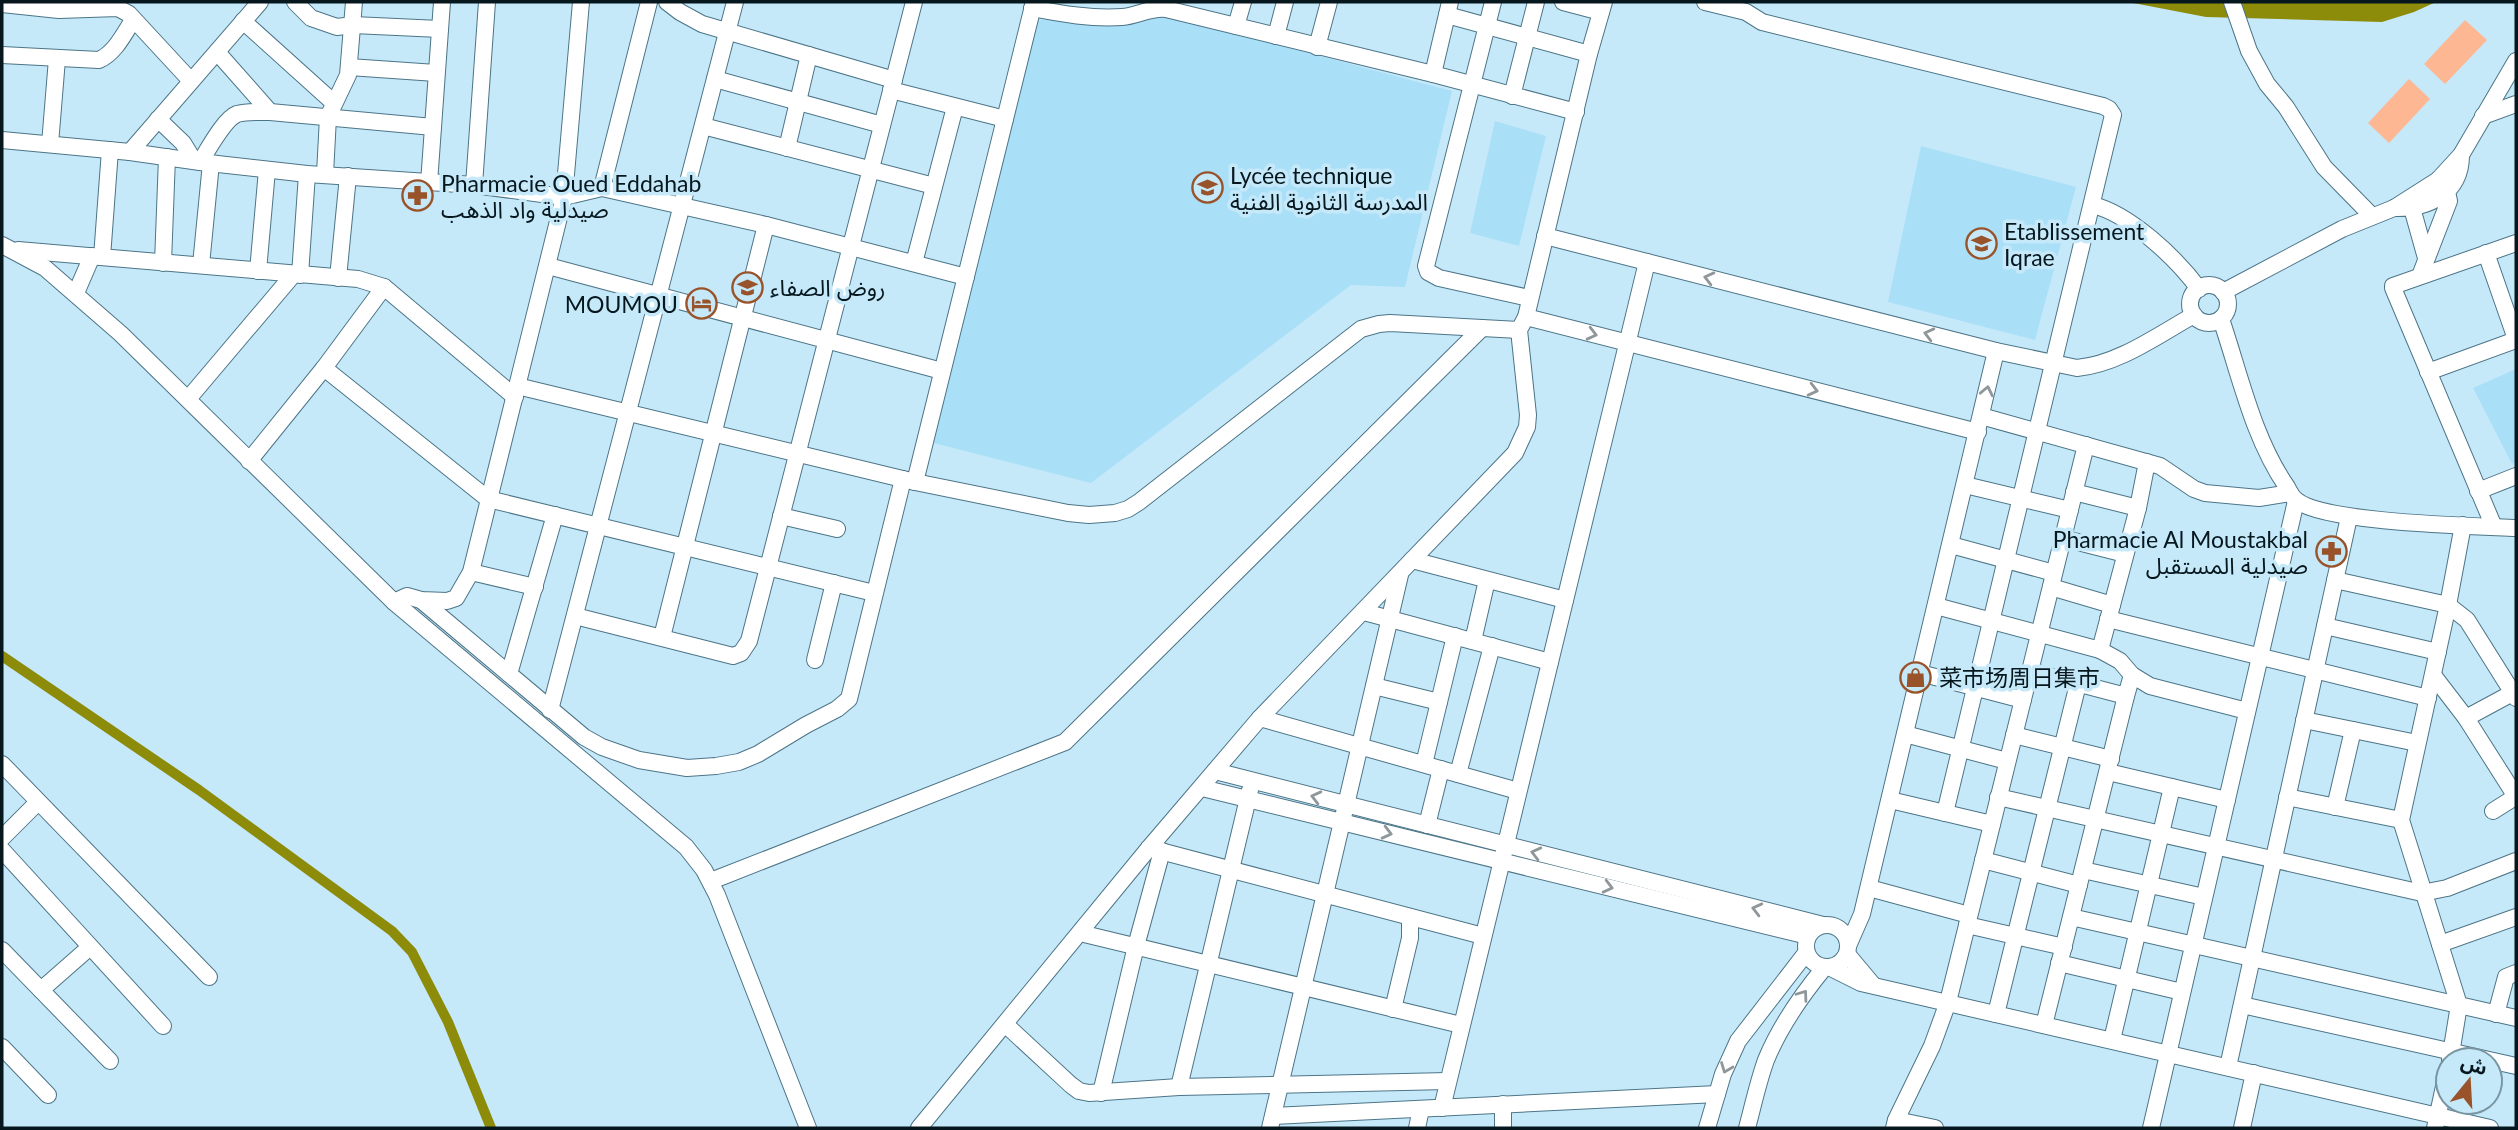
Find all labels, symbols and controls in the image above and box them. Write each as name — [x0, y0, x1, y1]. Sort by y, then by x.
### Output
place label: Lycée technique المدرسة الثانوية الفنية — [1230, 161, 1428, 216]
place label: Pharmacie Oued Eddahab صيدلية واد الذهب — [441, 169, 701, 224]
school or university icon: Lycée technique المدرسة الثانوية الفنية — [1190, 171, 1224, 205]
pharmacy icon: Pharmacie Oued Eddahab صيدلية واد الذهب — [401, 179, 435, 213]
place label: Etablissement Iqrae — [2004, 217, 2145, 271]
school or university icon: Etablissement Iqrae — [1964, 227, 1998, 261]
school or university icon: روض الصفاء — [730, 270, 764, 304]
one-way arrow — [1703, 272, 1715, 286]
place label: روض الصفاء — [770, 273, 885, 302]
hotel icon: MOUMOU — [684, 287, 718, 321]
place label: MOUMOU — [565, 290, 678, 318]
one-way arrow — [1586, 326, 1598, 340]
one-way arrow — [1923, 328, 1935, 342]
one-way arrow — [1806, 382, 1818, 396]
one-way arrow — [1978, 385, 1993, 397]
place label: Pharmacie Al Moustakbal صيدلية المستقبل — [2053, 525, 2308, 579]
pharmacy icon: Pharmacie Al Moustakbal صيدلية المستقبل — [2314, 535, 2348, 569]
shop icon: 菜市场周日集市 — [1899, 660, 1933, 694]
place label: 菜市场周日集市 — [1939, 663, 2100, 691]
one-way arrow — [1310, 791, 1322, 805]
one-way arrow — [1381, 825, 1393, 839]
one-way arrow — [1530, 847, 1542, 861]
one-way arrow — [1602, 879, 1614, 893]
one-way arrow — [1751, 903, 1763, 917]
one-way arrow — [1794, 991, 1807, 1003]
north arrow — [2434, 1046, 2504, 1116]
text: ش — [2458, 1049, 2490, 1079]
one-way arrow — [1720, 1061, 1734, 1073]

